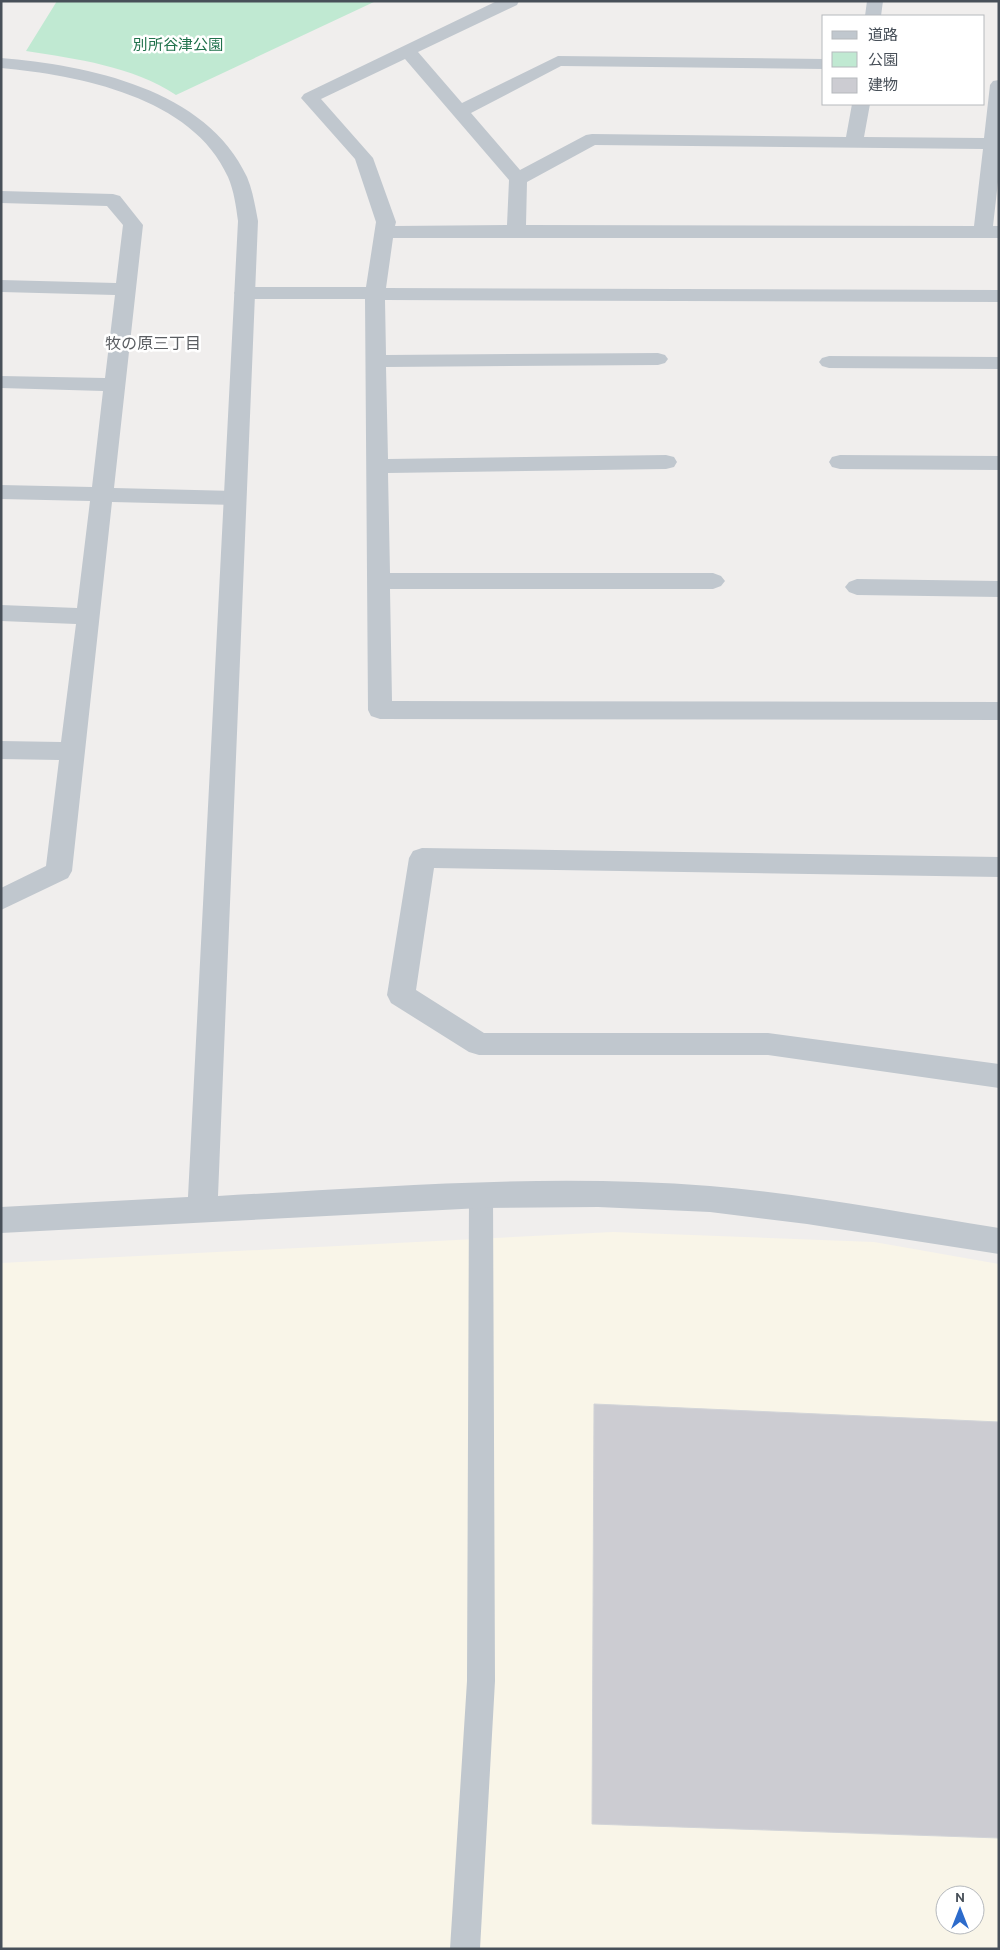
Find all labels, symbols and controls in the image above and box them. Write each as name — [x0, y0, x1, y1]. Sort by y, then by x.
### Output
legend — [822, 15, 985, 105]
text: 道路 — [868, 27, 898, 46]
park label: 別所谷津公園 — [133, 37, 223, 56]
text: 公園 — [868, 52, 898, 71]
text: 建物 — [868, 77, 898, 96]
district label: 牧の原三丁目 — [105, 335, 201, 355]
north arrow — [935, 1885, 985, 1935]
text: N — [955, 1890, 965, 1907]

